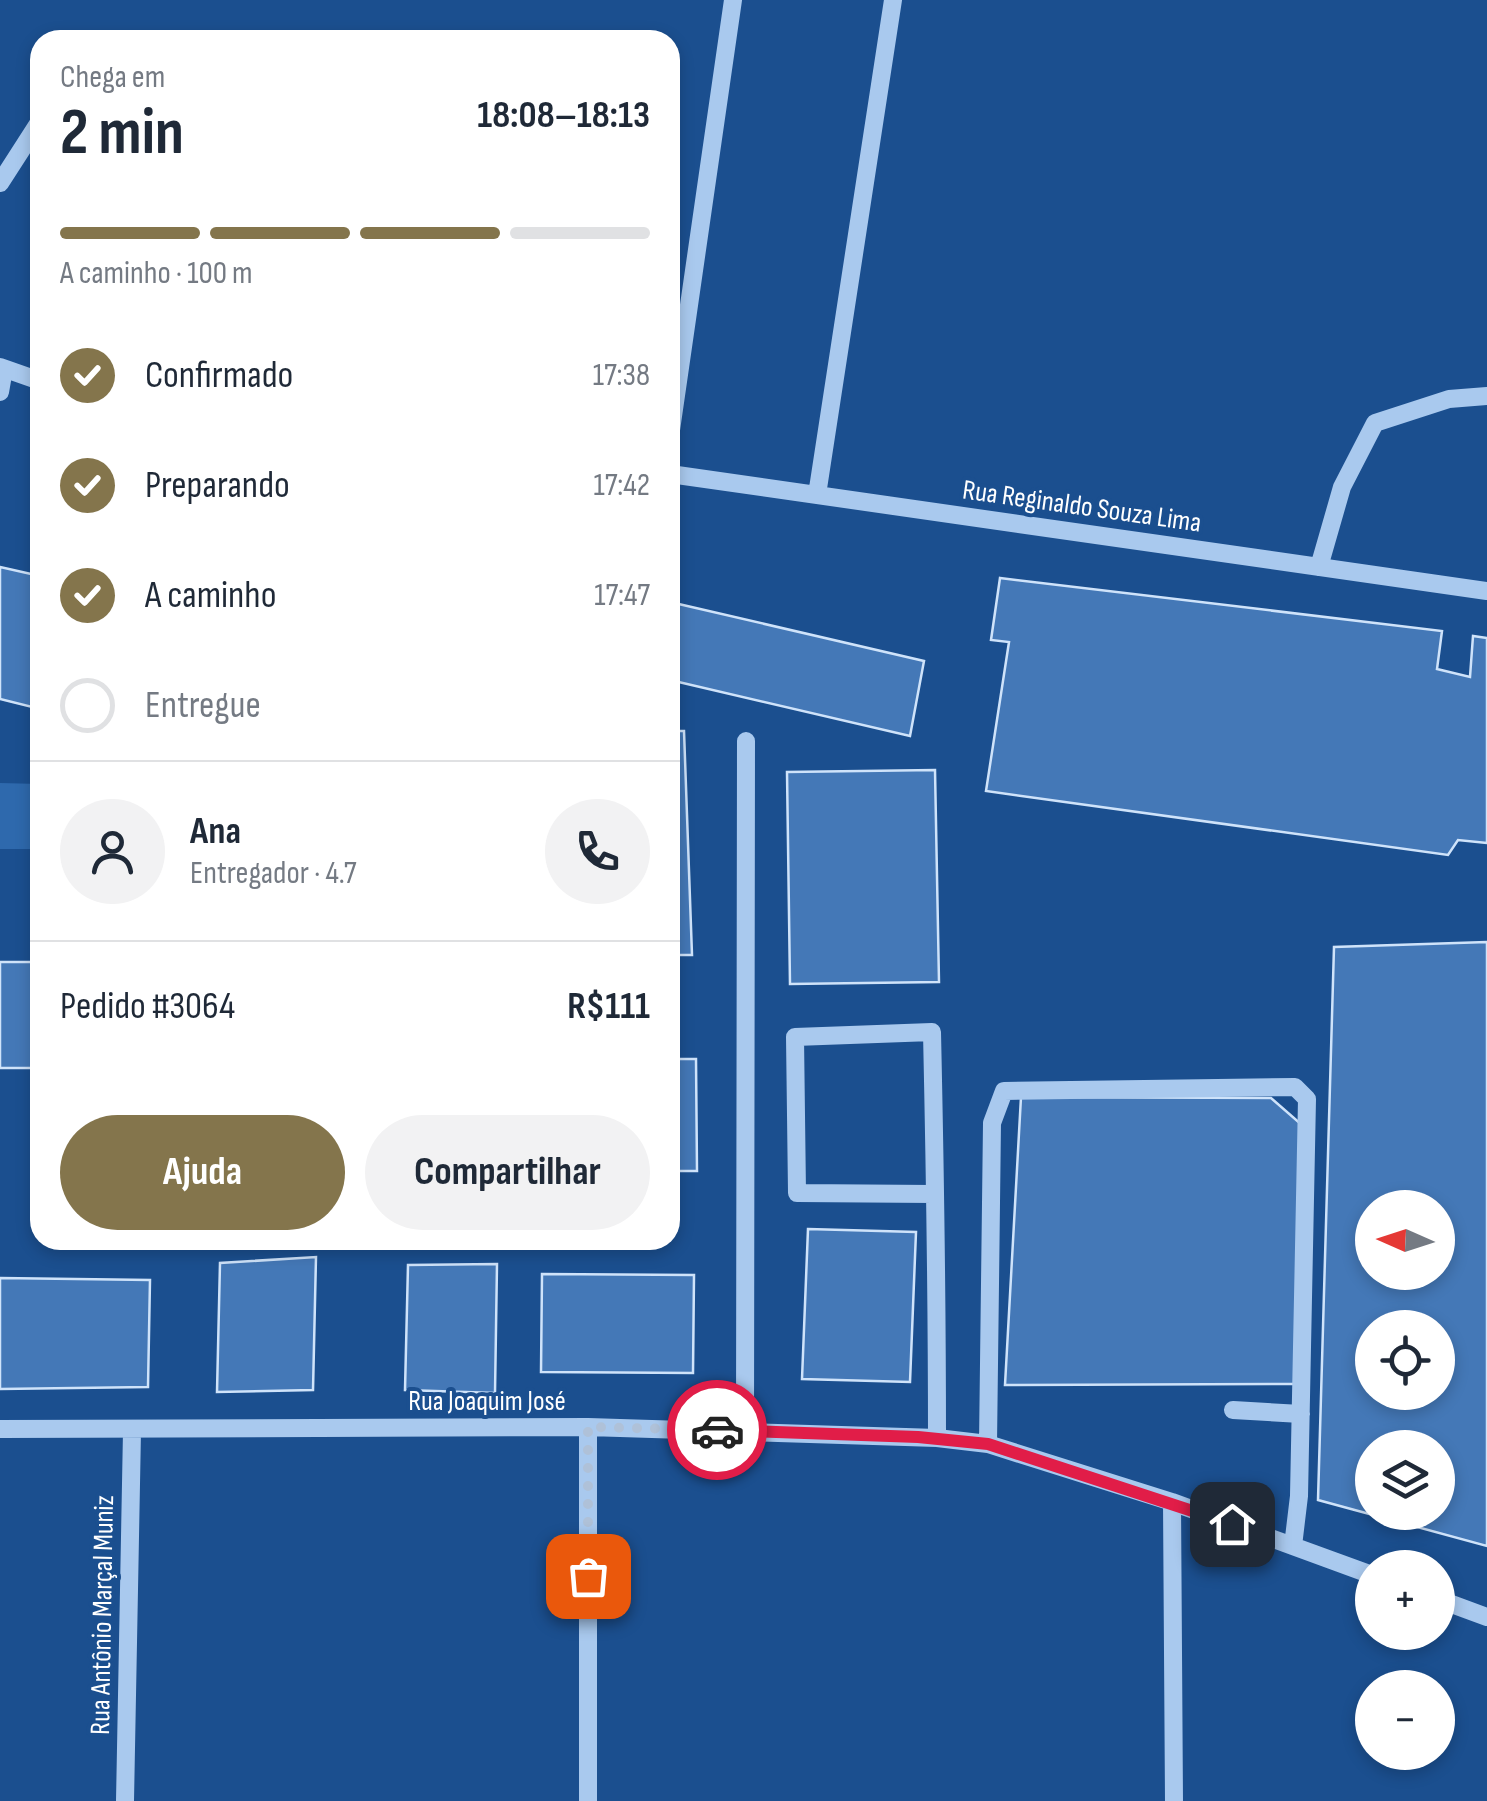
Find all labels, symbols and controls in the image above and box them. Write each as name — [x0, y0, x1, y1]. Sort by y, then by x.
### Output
text: Chega em — [60, 58, 165, 97]
text: 18:08–18:13 — [477, 93, 650, 138]
text: 2 min — [60, 95, 184, 173]
text: A caminho · 100 m — [60, 254, 253, 293]
icon: check — [60, 348, 115, 403]
text: Confirmado — [145, 353, 293, 398]
text: 17:38 — [593, 356, 650, 395]
icon: check — [60, 458, 115, 513]
text: Preparando — [145, 463, 290, 508]
text: 17:42 — [594, 466, 650, 505]
street label: Rua Reginaldo Souza Lima — [960, 473, 1203, 540]
icon: check — [60, 568, 115, 623]
text: A caminho — [145, 573, 276, 618]
text: 17:47 — [594, 576, 650, 615]
text: Entregue — [145, 683, 261, 728]
button: person — [60, 799, 165, 904]
button: phone — [545, 799, 650, 904]
text: Ana — [190, 809, 241, 854]
text: Entregador · 4.7 — [190, 854, 357, 893]
text: Pedido #3064 — [60, 984, 235, 1029]
text: R$111 — [567, 984, 650, 1029]
button: Ajuda — [60, 1115, 345, 1230]
button: Compartilhar — [365, 1115, 650, 1230]
north arrow — [1355, 1190, 1455, 1290]
map controls — [1355, 1190, 1455, 1770]
button: locate — [1355, 1310, 1455, 1410]
courier — [667, 1380, 767, 1480]
street label: Rua Joaquim José — [408, 1385, 566, 1418]
icon: car — [690, 1403, 745, 1458]
button: layers — [1355, 1430, 1455, 1530]
pin — [1190, 1482, 1275, 1567]
street label: Rua Antônio Marçal Muniz — [84, 1495, 121, 1735]
icon: home — [1205, 1497, 1260, 1552]
pin — [546, 1534, 631, 1619]
icon: bag — [561, 1549, 616, 1604]
button: + — [1355, 1550, 1455, 1650]
button: − — [1355, 1670, 1455, 1770]

